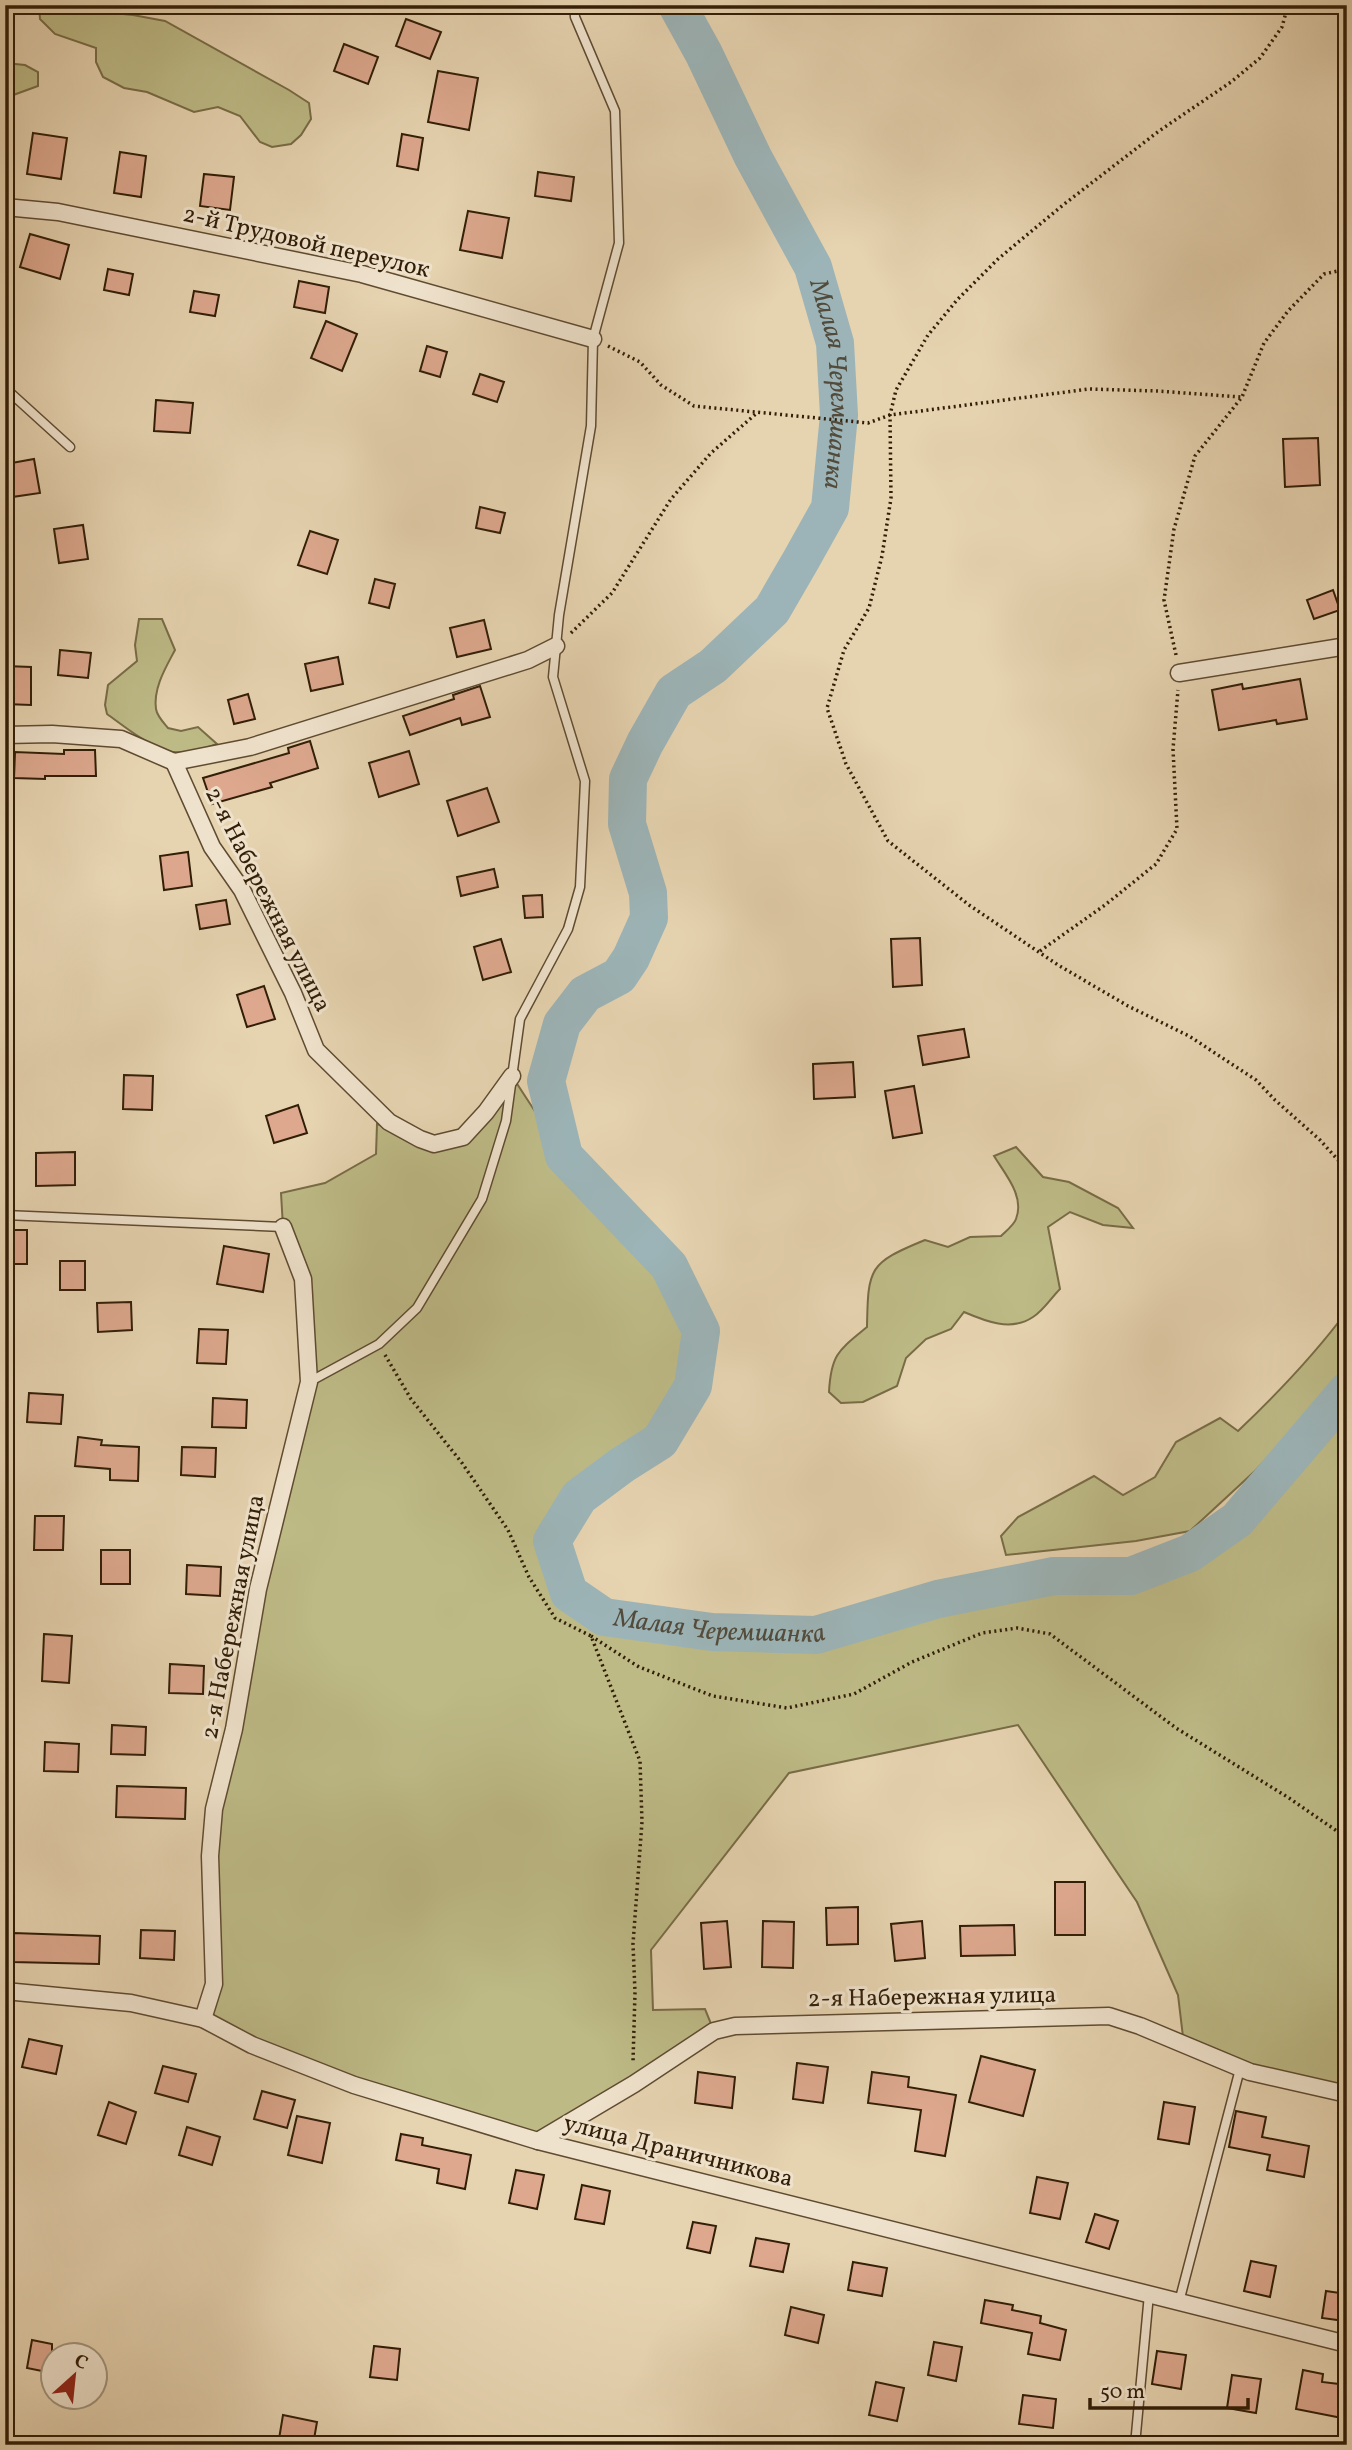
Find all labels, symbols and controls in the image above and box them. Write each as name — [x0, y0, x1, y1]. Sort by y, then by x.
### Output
street label: 2-й Трудовой переулок — [179, 198, 433, 288]
water label: Малая Черемшанка — [799, 274, 857, 491]
street label: 2-я Набережная улица — [195, 782, 339, 1018]
street label: 2-я Набережная улица — [194, 1492, 274, 1742]
water label: Малая Черемшанка — [610, 1600, 830, 1653]
street label: 2-я Набережная улица — [807, 1979, 1057, 2017]
street label: улица Драничникова — [560, 2107, 796, 2197]
north arrow — [38, 2342, 108, 2412]
text: С — [69, 2348, 92, 2377]
scale bar — [1090, 2366, 1247, 2410]
text: 50 m — [1100, 2378, 1145, 2407]

